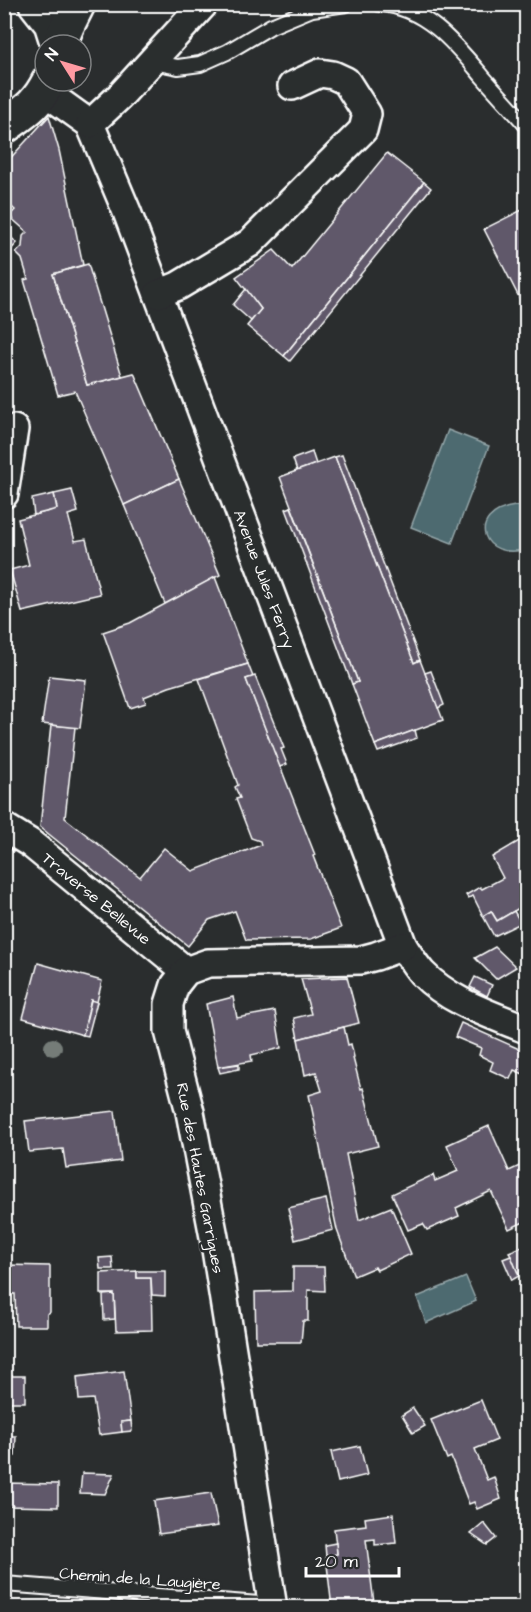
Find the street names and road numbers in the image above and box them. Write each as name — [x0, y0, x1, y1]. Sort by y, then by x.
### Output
street label: Avenue Jules Ferry — [228, 507, 300, 652]
street label: Traverse Bellevue — [37, 847, 155, 950]
street label: Rue des Hautes Garrigues — [170, 1081, 229, 1276]
street label: Chemin de la Laugière — [58, 1562, 222, 1597]

